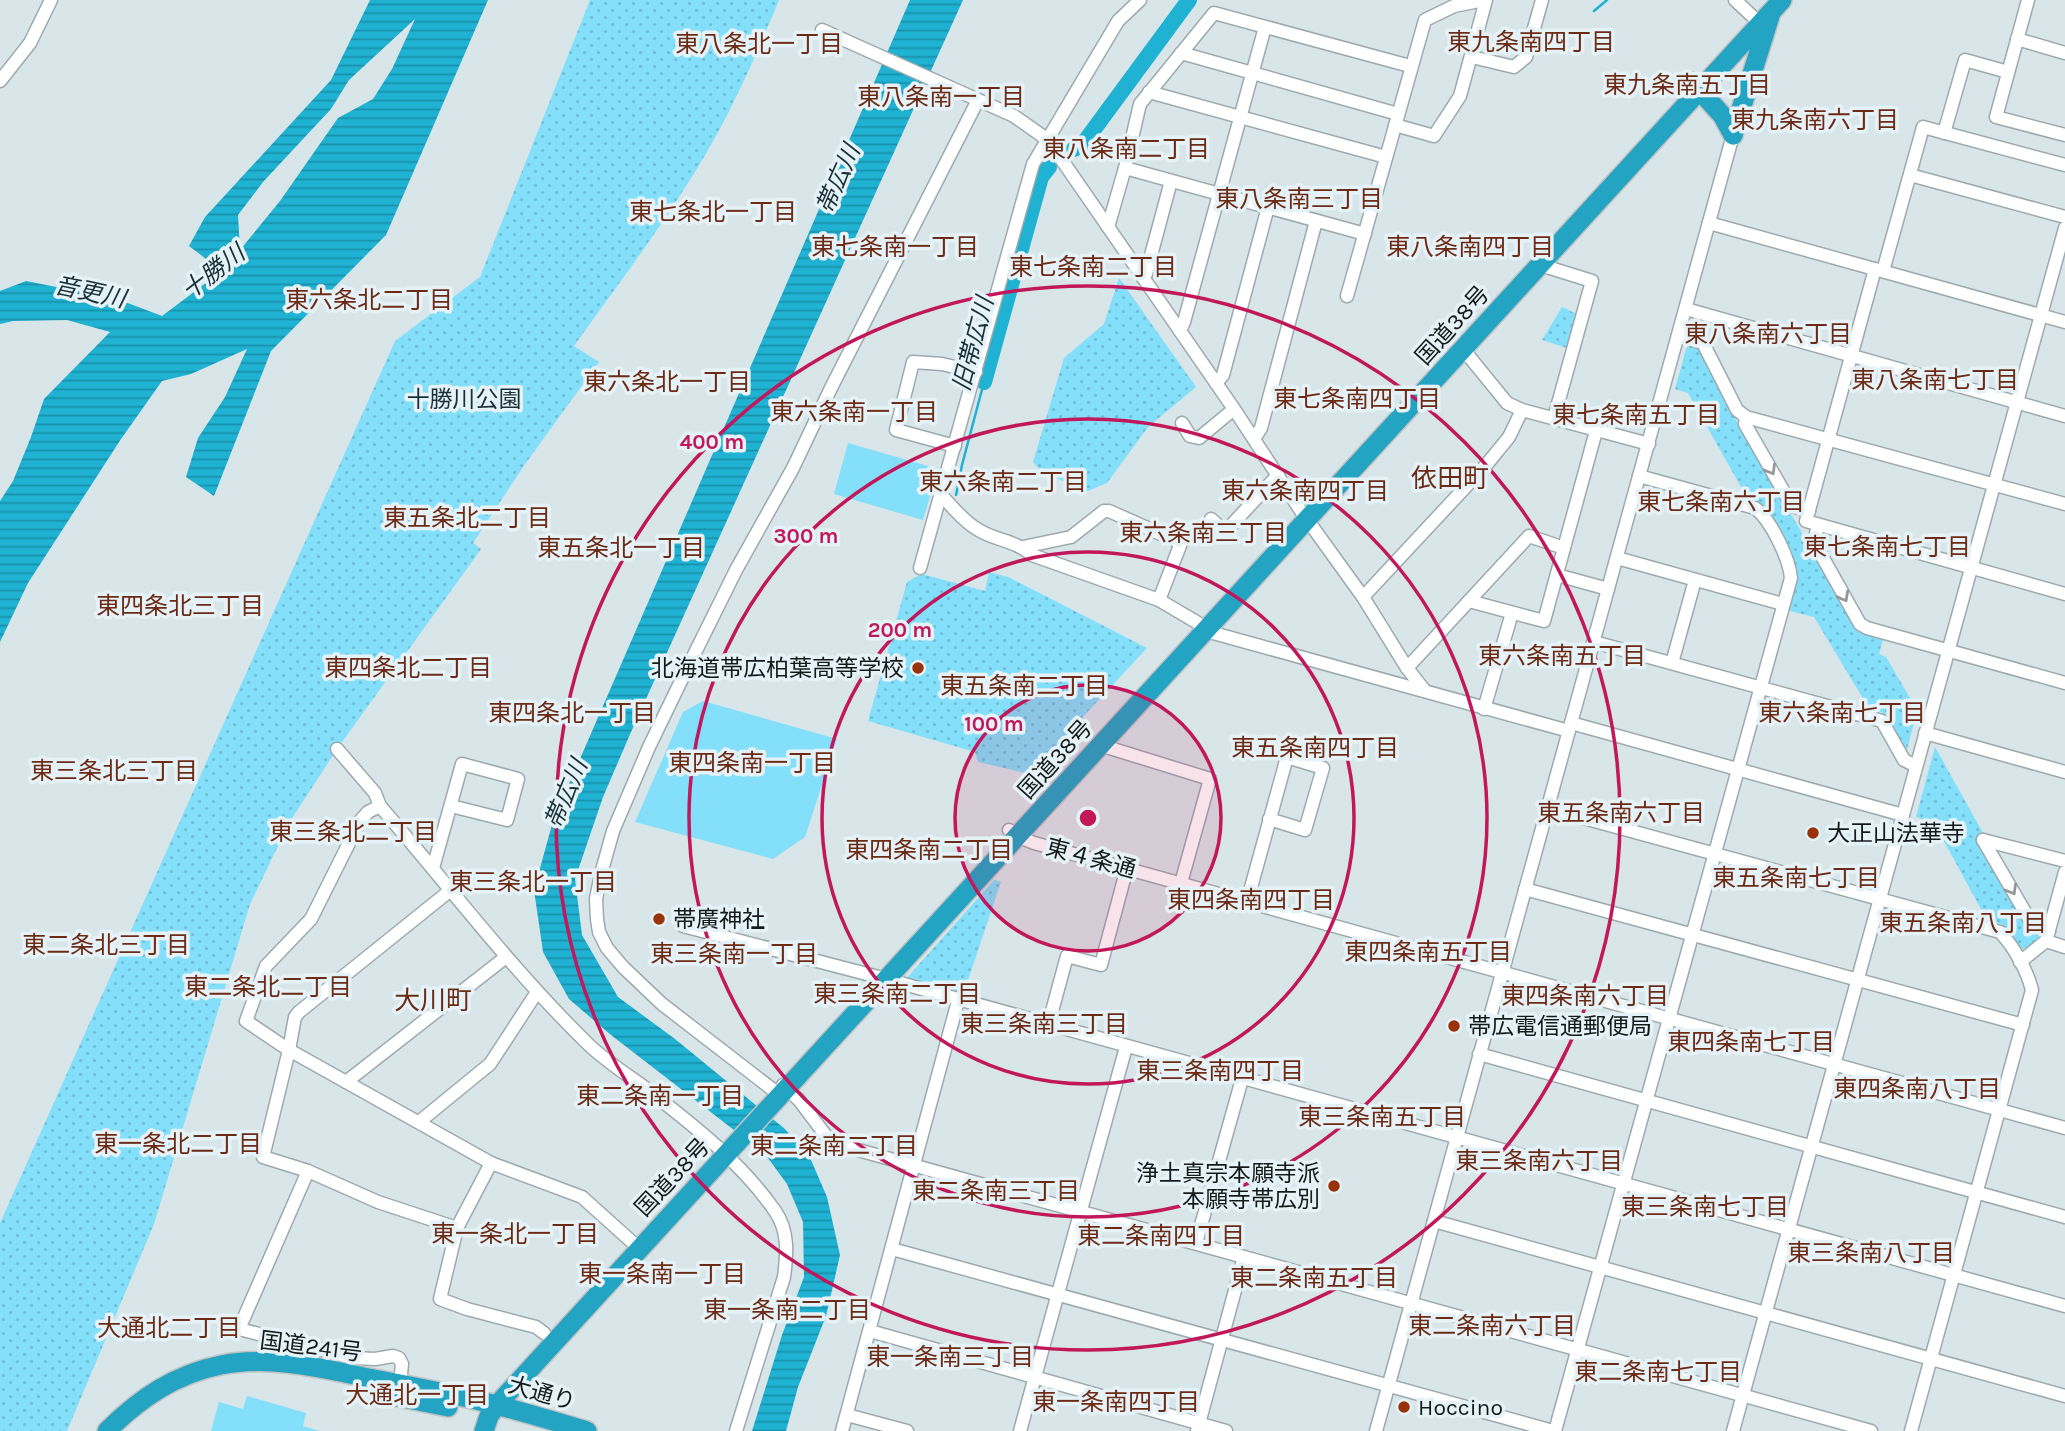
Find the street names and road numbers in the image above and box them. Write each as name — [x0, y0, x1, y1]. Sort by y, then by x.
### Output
street label: 国道38号 — [1410, 280, 1495, 370]
street label: 国道38号 — [1013, 714, 1098, 804]
street label: 東４条通 — [1043, 834, 1139, 883]
street label: 国道38号 — [630, 1133, 715, 1222]
street label: 国道241号 — [258, 1327, 364, 1366]
street label: 大通り — [505, 1371, 579, 1416]

